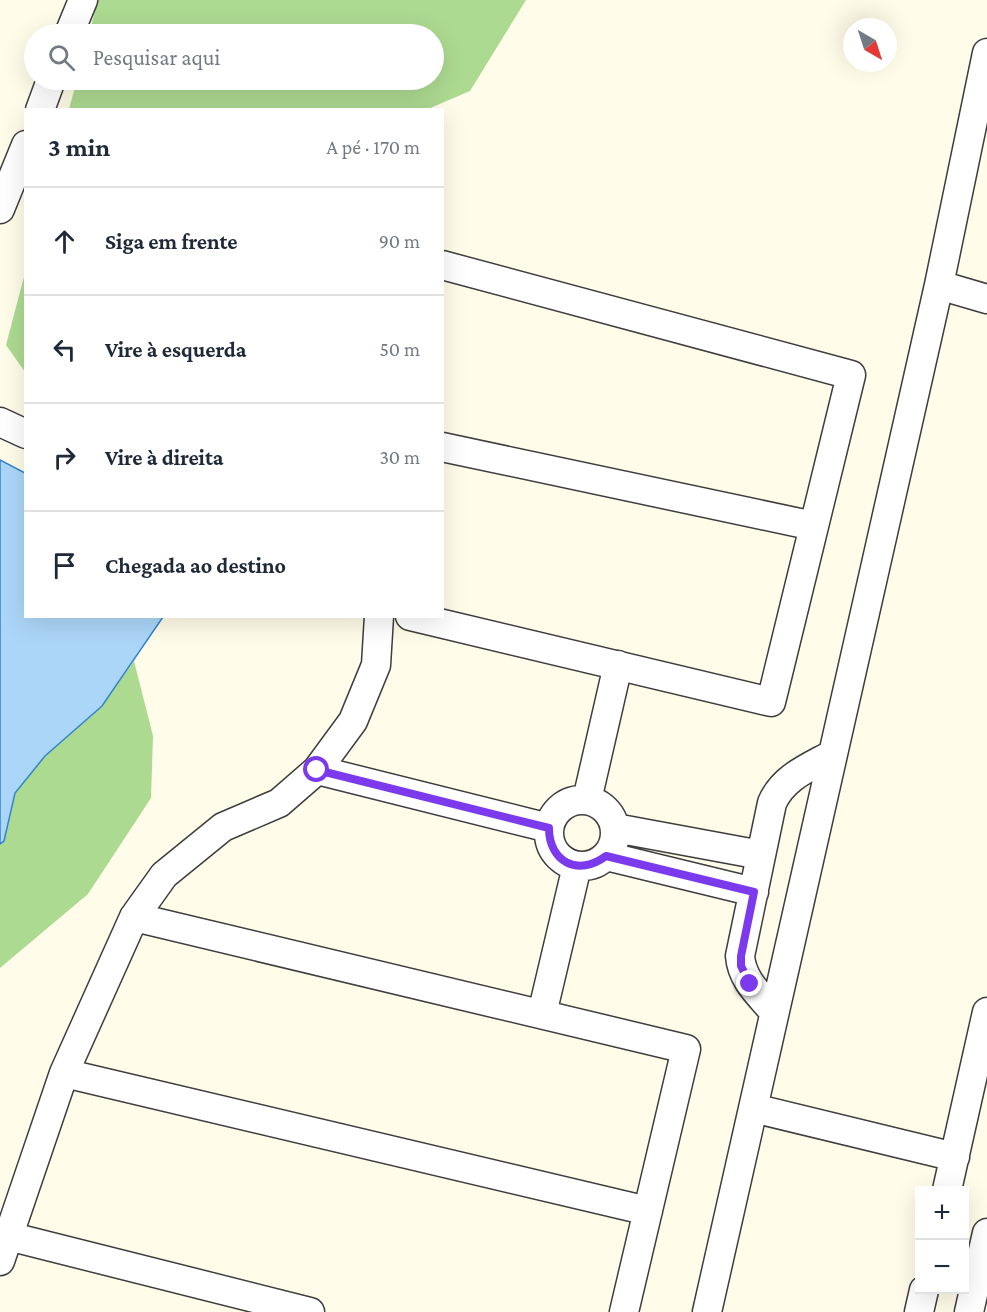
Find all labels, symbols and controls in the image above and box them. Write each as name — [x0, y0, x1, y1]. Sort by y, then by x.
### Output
north arrow — [843, 18, 897, 72]
search box — [24, 24, 444, 90]
icon: search — [45, 41, 78, 74]
text: Pesquisar aqui — [93, 45, 220, 70]
text: 3 min — [48, 133, 110, 162]
text: A pé · 170 m — [327, 136, 420, 158]
icon: ahead — [48, 225, 81, 258]
text: Siga em frente — [105, 229, 238, 254]
text: 90 m — [379, 230, 420, 252]
icon: left — [48, 333, 81, 366]
text: Vire à esquerda — [105, 337, 246, 362]
text: 50 m — [379, 338, 420, 360]
icon: right — [48, 441, 81, 474]
text: Vire à direita — [105, 445, 224, 470]
text: 30 m — [379, 446, 420, 468]
icon: arrive — [48, 549, 81, 582]
text: Chegada ao destino — [105, 553, 286, 578]
route start — [303, 756, 329, 782]
route end — [736, 970, 762, 996]
map controls — [915, 1186, 969, 1294]
button: + — [915, 1186, 969, 1240]
button: − — [915, 1240, 969, 1294]

